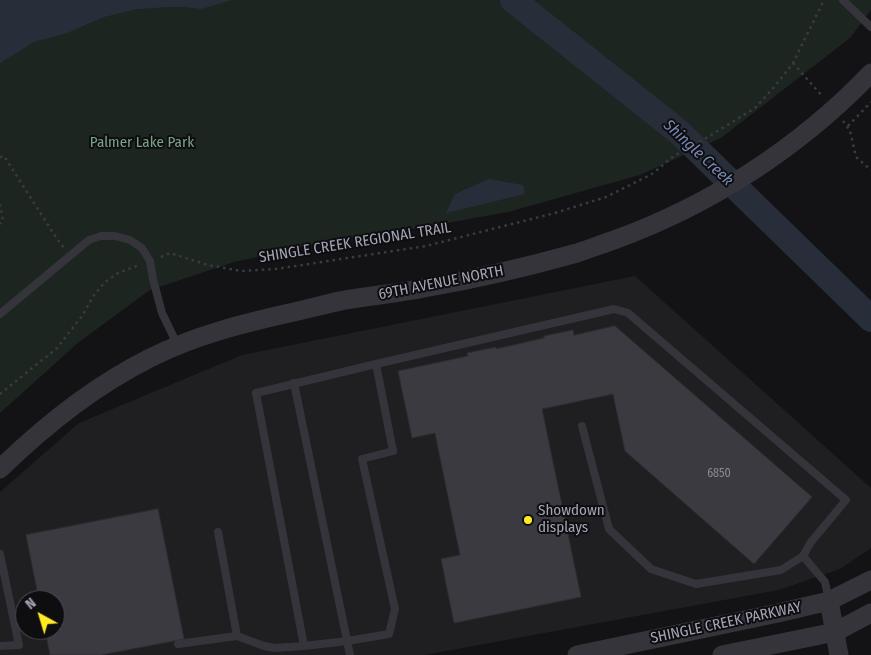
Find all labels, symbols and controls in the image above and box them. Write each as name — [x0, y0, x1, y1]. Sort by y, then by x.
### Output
water label: Shingle Creek — [659, 116, 737, 190]
park label: Palmer Lake Park — [90, 134, 194, 152]
street label: SHINGLE CREEK REGIONAL TRAIL — [258, 219, 452, 267]
street label: 69TH AVENUE NORTH — [377, 262, 505, 304]
house number: 6850 — [707, 467, 731, 481]
place label: Showdown displays — [538, 502, 605, 537]
marker: Showdown displays — [522, 514, 534, 526]
north arrow — [15, 590, 65, 640]
text: N — [22, 594, 39, 613]
street label: SHINGLE CREEK PARKWAY — [649, 598, 803, 648]

